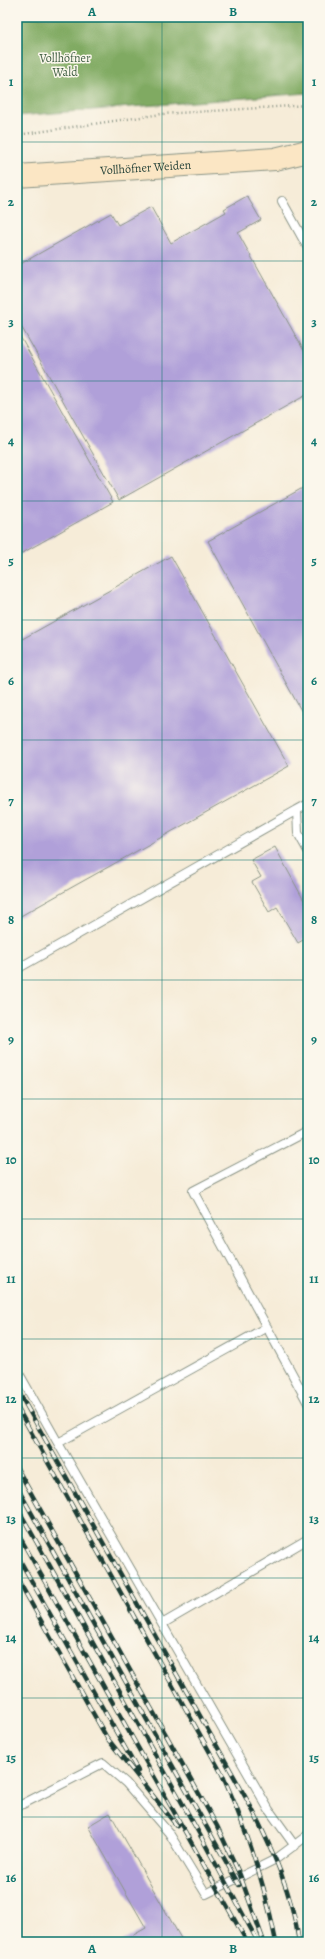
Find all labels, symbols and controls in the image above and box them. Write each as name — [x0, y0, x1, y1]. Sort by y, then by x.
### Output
text: A — [87, 3, 97, 20]
text: B — [229, 3, 237, 20]
park label: Vollhöfner Wald — [38, 50, 91, 80]
text: 1 — [9, 73, 14, 90]
text: 1 — [312, 73, 317, 90]
street label: Vollhöfner Weiden — [99, 157, 192, 179]
text: 2 — [8, 193, 15, 210]
text: 2 — [311, 193, 318, 210]
text: 3 — [8, 313, 14, 330]
text: 3 — [311, 313, 317, 330]
text: 4 — [8, 432, 14, 449]
text: 4 — [311, 432, 317, 449]
text: 5 — [8, 552, 14, 569]
text: 5 — [311, 552, 317, 569]
text: 6 — [8, 672, 14, 689]
text: 6 — [311, 672, 317, 689]
text: 7 — [8, 792, 14, 809]
text: 7 — [311, 792, 317, 809]
text: 8 — [8, 911, 14, 928]
text: 8 — [311, 911, 317, 928]
text: 9 — [8, 1031, 14, 1048]
text: 9 — [311, 1031, 317, 1048]
text: 10 — [5, 1151, 17, 1168]
text: 10 — [308, 1151, 320, 1168]
text: 11 — [6, 1270, 16, 1287]
text: 11 — [309, 1270, 319, 1287]
text: 12 — [6, 1390, 17, 1407]
text: 12 — [309, 1390, 320, 1407]
text: 13 — [6, 1510, 17, 1527]
text: 13 — [309, 1510, 320, 1527]
text: 14 — [6, 1629, 16, 1646]
text: 14 — [309, 1629, 319, 1646]
text: 15 — [6, 1749, 17, 1766]
text: 15 — [309, 1749, 320, 1766]
text: 16 — [6, 1869, 16, 1886]
text: 16 — [309, 1869, 319, 1886]
text: A — [87, 1940, 97, 1957]
text: B — [229, 1940, 237, 1957]

